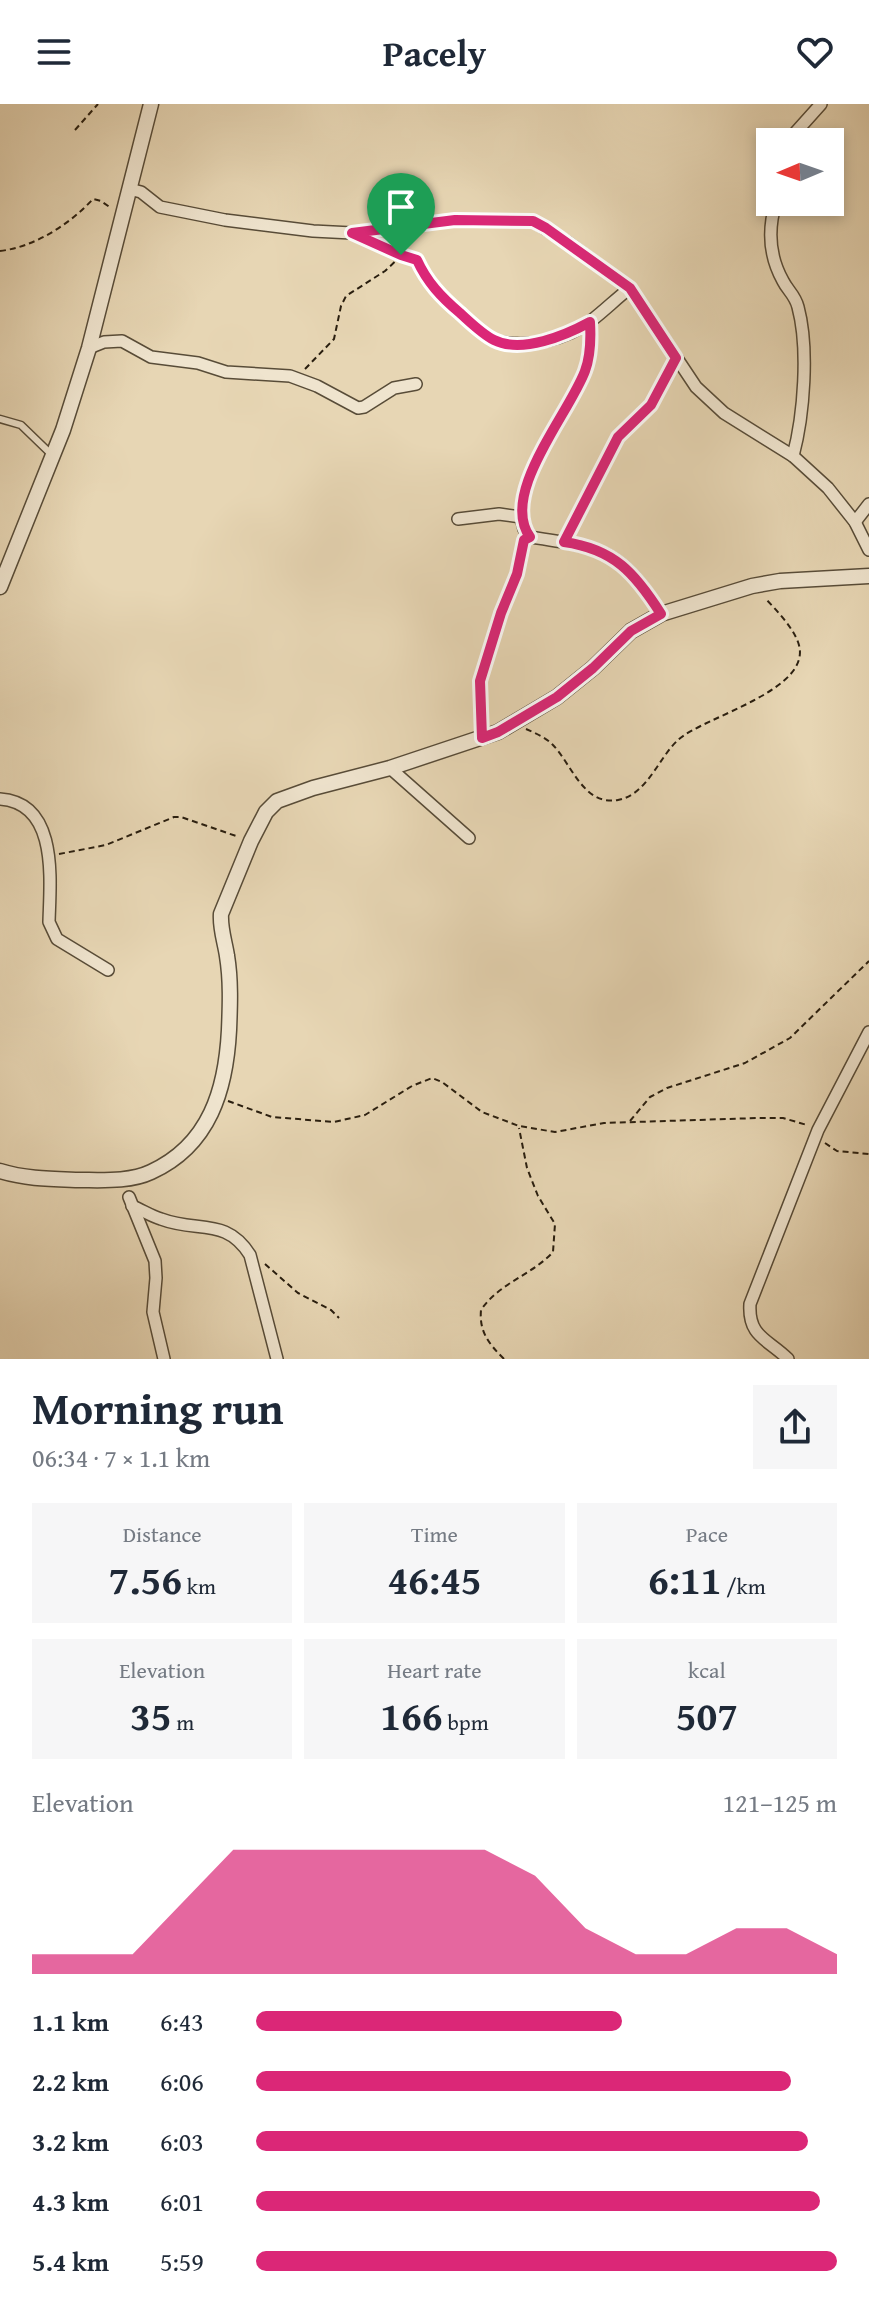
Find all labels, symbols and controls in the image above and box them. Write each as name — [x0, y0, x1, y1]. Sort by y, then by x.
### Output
text: Pacely — [383, 26, 486, 79]
icon: menu — [32, 30, 76, 74]
icon: heart — [793, 30, 837, 74]
north arrow — [756, 128, 844, 216]
map controls — [756, 128, 844, 216]
pin — [367, 173, 435, 255]
icon: arrive — [379, 185, 423, 229]
text: Morning run — [32, 1376, 283, 1440]
button: share — [753, 1385, 837, 1469]
text: 06:34 · 7 × 1.1 km — [32, 1438, 210, 1477]
text: Distance — [123, 1518, 202, 1550]
text: Time — [411, 1518, 458, 1550]
text: Pace — [686, 1518, 728, 1550]
text: 7.56 — [108, 1550, 182, 1609]
text: 46:45 — [387, 1550, 482, 1609]
text: 6:11 — [648, 1550, 721, 1609]
text: km — [182, 1570, 216, 1602]
text: /km — [721, 1570, 766, 1602]
text: Elevation — [119, 1654, 205, 1686]
text: Heart rate — [387, 1654, 482, 1686]
text: kcal — [688, 1654, 726, 1686]
text: 35 — [130, 1686, 171, 1745]
text: 166 — [380, 1686, 443, 1745]
text: 507 — [676, 1686, 738, 1745]
text: m — [171, 1706, 194, 1738]
text: bpm — [443, 1706, 489, 1738]
text: Elevation — [32, 1783, 134, 1822]
text: 121–125 m — [723, 1783, 837, 1822]
text: 1.1 km — [32, 2002, 109, 2041]
text: 6:43 — [160, 2002, 204, 2041]
text: 2.2 km — [32, 2062, 109, 2101]
text: 6:06 — [160, 2062, 204, 2101]
text: 3.2 km — [32, 2122, 109, 2161]
text: 6:03 — [160, 2122, 204, 2161]
text: 4.3 km — [32, 2182, 109, 2221]
text: 6:01 — [160, 2182, 204, 2221]
text: 5.4 km — [32, 2242, 109, 2281]
text: 5:59 — [160, 2242, 204, 2281]

